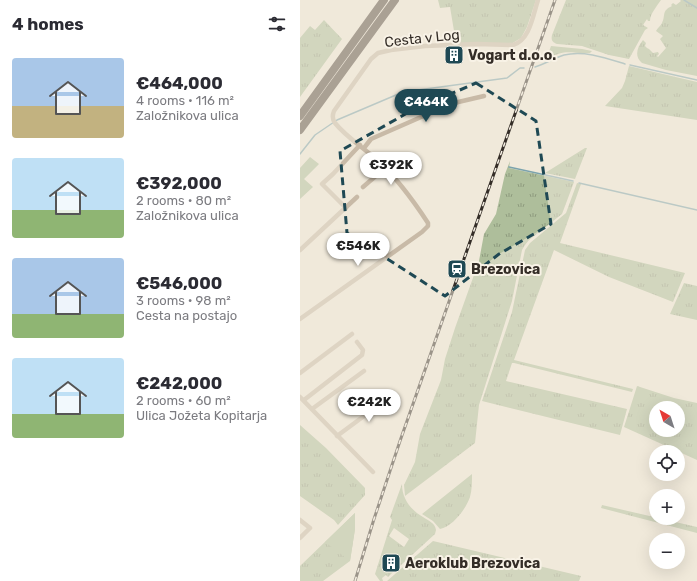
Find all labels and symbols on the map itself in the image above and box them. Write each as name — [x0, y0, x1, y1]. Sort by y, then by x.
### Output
street label: Cesta v Log — [384, 26, 460, 51]
building icon: Vogart d.o.o. — [443, 44, 465, 66]
place label: Vogart d.o.o. — [468, 47, 556, 64]
pin: €464K — [398, 89, 454, 123]
pin: €392K — [363, 152, 419, 186]
pin: €546K — [330, 233, 386, 267]
station icon: Brezovica — [446, 258, 468, 280]
place label: Brezovica — [471, 261, 540, 278]
pin: €242K — [341, 389, 397, 423]
north arrow — [649, 401, 685, 437]
building icon: Aeroklub Brezovica — [380, 552, 402, 574]
place label: Aeroklub Brezovica — [405, 555, 540, 572]

